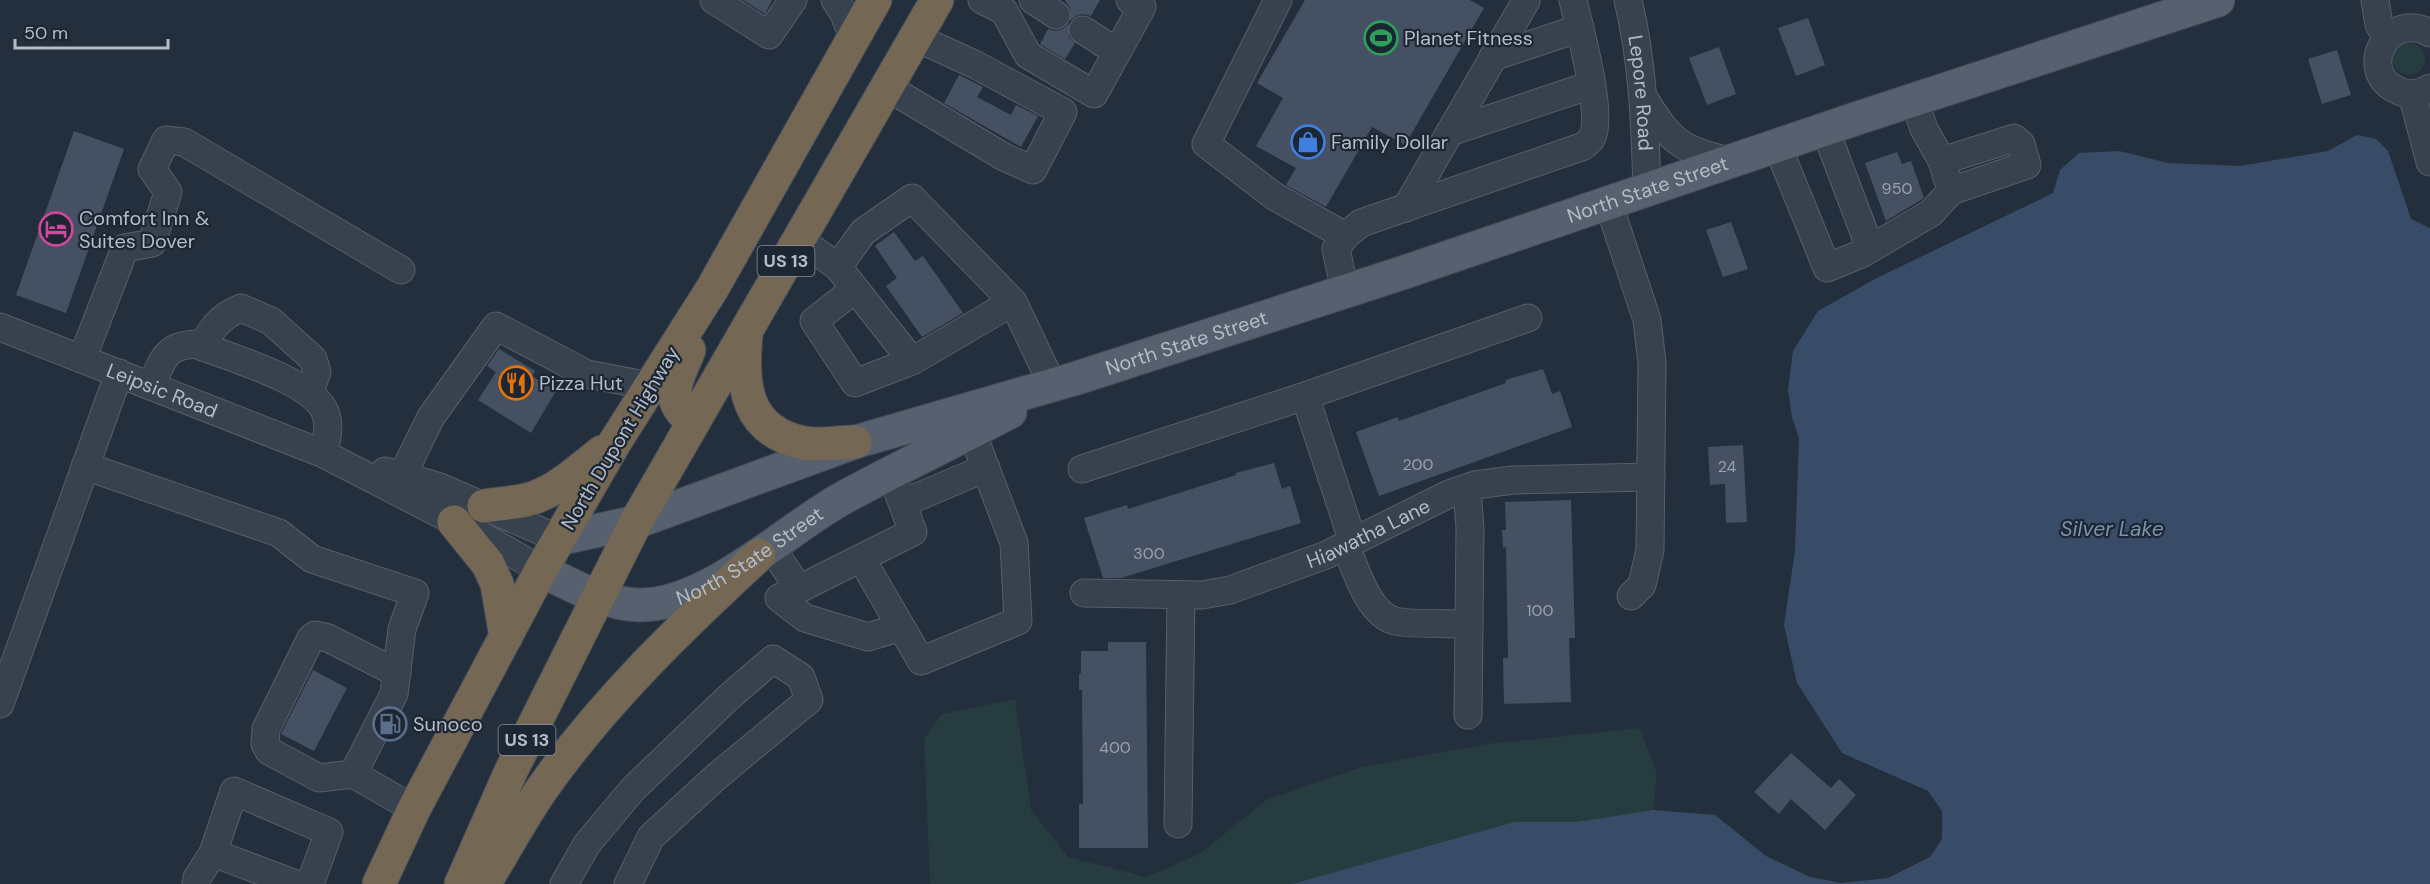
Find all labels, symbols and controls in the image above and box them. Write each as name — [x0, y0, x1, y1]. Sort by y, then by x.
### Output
scale bar — [15, 12, 168, 50]
sports icon: Planet Fitness — [1363, 20, 1399, 56]
text: 50 m — [24, 21, 68, 45]
place label: Planet Fitness — [1404, 25, 1533, 51]
street label: Lepore Road — [1622, 33, 1659, 151]
shop icon: Family Dollar — [1290, 124, 1326, 160]
place label: Family Dollar — [1331, 129, 1448, 155]
street label: North State Street — [1563, 150, 1732, 229]
house number: 950 — [1882, 178, 1912, 199]
place label: Comfort Inn & Suites Dover — [79, 205, 210, 254]
hotel icon: Comfort Inn & Suites Dover — [38, 211, 74, 247]
road number: US 13 — [758, 246, 814, 276]
street label: North State Street — [1102, 304, 1271, 381]
street label: North Dupont Highway — [555, 341, 685, 535]
street label: Leipsic Road — [103, 357, 221, 424]
restaurant icon: Pizza Hut — [498, 365, 534, 401]
place label: Pizza Hut — [539, 370, 623, 396]
house number: 200 — [1403, 454, 1434, 475]
house number: 24 — [1718, 456, 1737, 477]
street label: Hiawatha Lane — [1303, 492, 1434, 574]
street label: North State Street — [672, 501, 828, 611]
water label: Silver Lake — [2060, 515, 2164, 543]
house number: 300 — [1133, 543, 1165, 564]
house number: 100 — [1527, 600, 1553, 621]
fuel station icon: Sunoco — [372, 706, 408, 742]
place label: Sunoco — [413, 711, 483, 737]
road number: US 13 — [498, 725, 556, 755]
house number: 400 — [1099, 737, 1131, 758]

